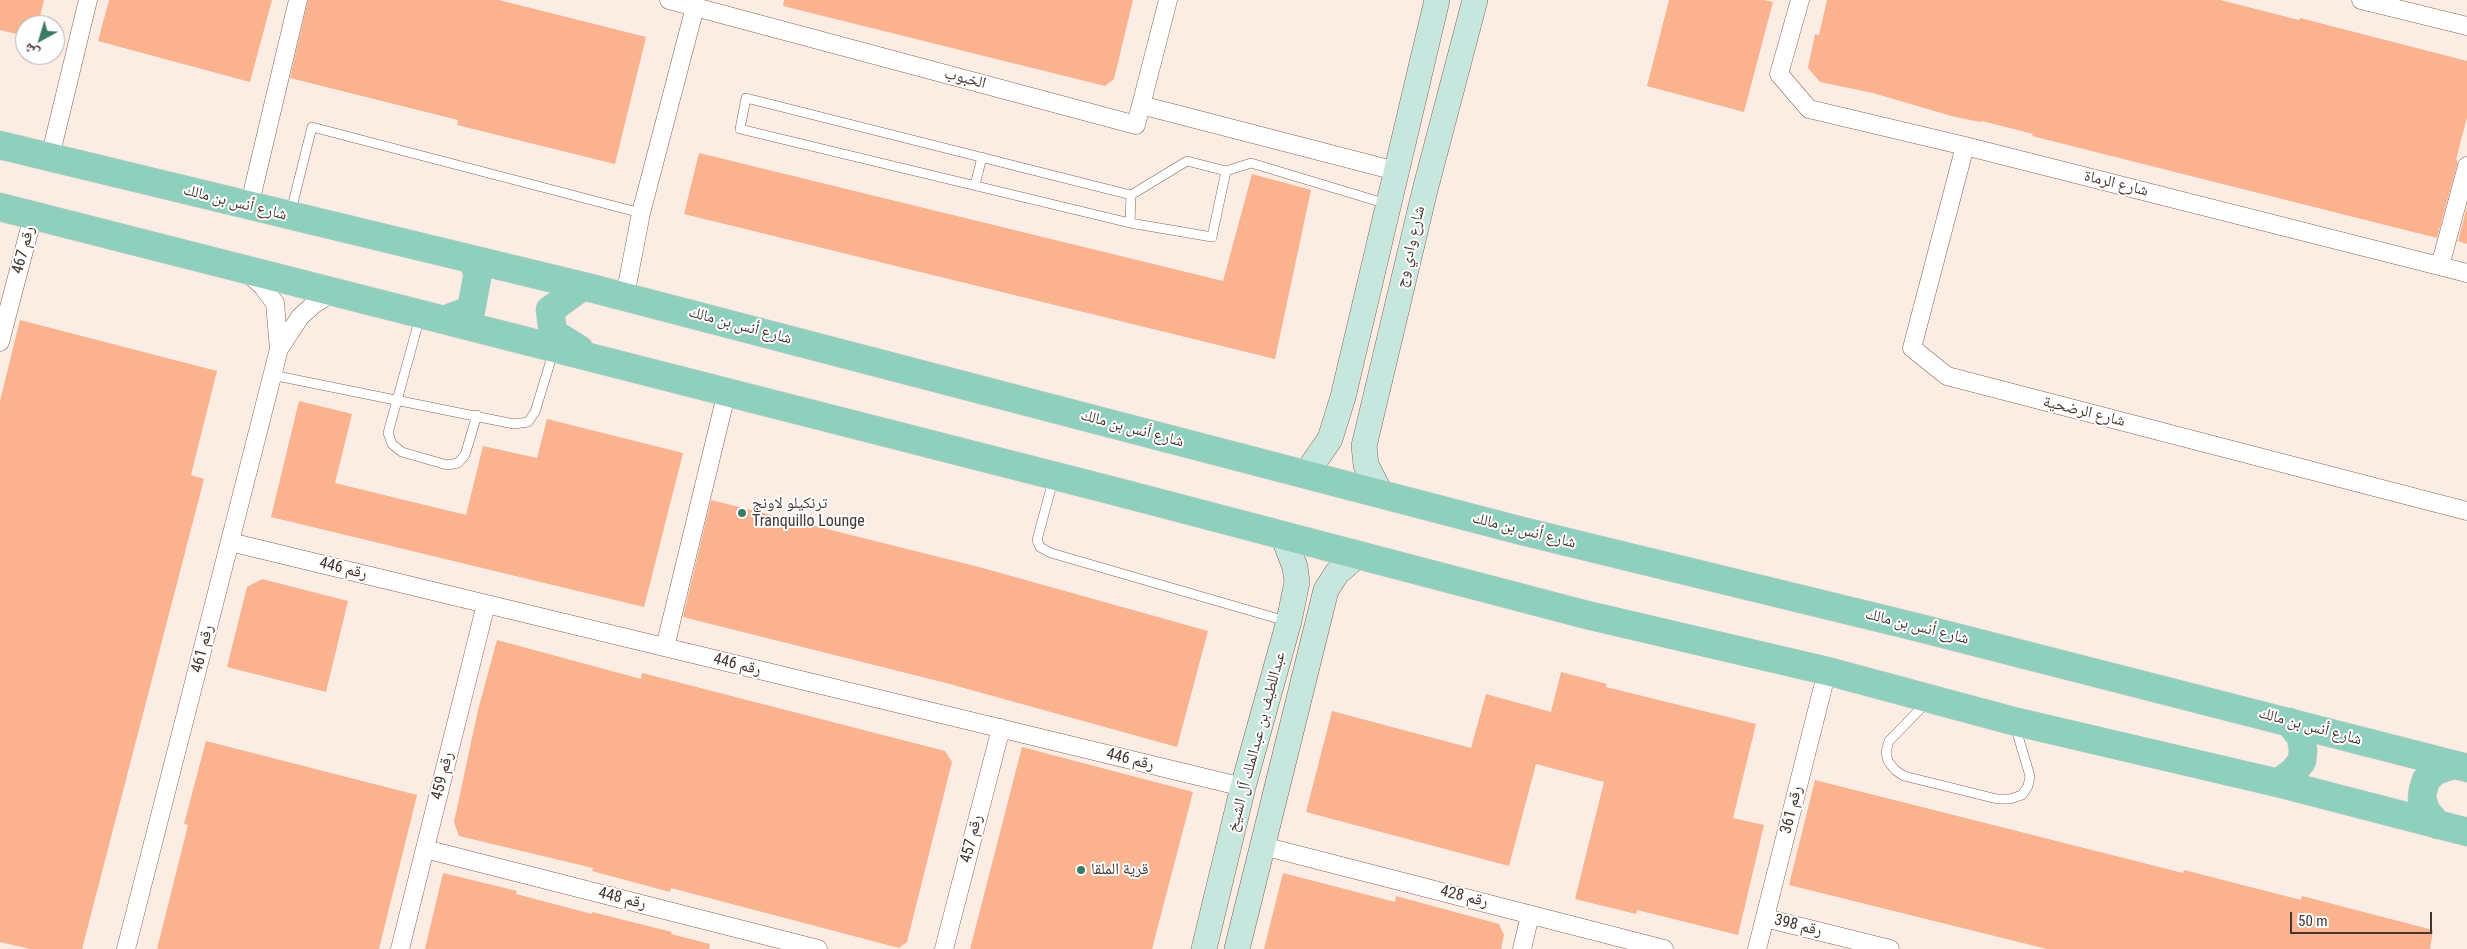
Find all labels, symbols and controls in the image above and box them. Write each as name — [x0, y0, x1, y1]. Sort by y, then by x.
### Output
north arrow — [15, 15, 65, 65]
text: ش — [20, 40, 42, 62]
street label: الخبوب — [942, 64, 988, 94]
street label: شارع الرماة — [2082, 167, 2150, 201]
street label: شارع أنس بن مالك — [181, 181, 289, 225]
street label: شارع وادي وج — [1392, 204, 1430, 290]
street label: رقم 467 — [8, 224, 40, 276]
street label: شارع أنس بن مالك — [686, 303, 794, 349]
street label: شارع الرضحية — [2041, 393, 2127, 431]
street label: شارع أنس بن مالك — [1078, 406, 1186, 452]
place label: ترنكيلو لاونج Tranquillo Lounge — [752, 494, 865, 532]
marker: ترنكيلو لاونج Tranquillo Lounge — [736, 507, 748, 519]
street label: شارع أنس بن مالك — [1470, 509, 1578, 553]
street label: رقم 446 — [317, 554, 369, 584]
street label: شارع أنس بن مالك — [1863, 605, 1971, 649]
street label: رقم 461 — [188, 623, 218, 675]
street label: رقم 446 — [711, 650, 763, 680]
street label: عبداللطيف بن عبدالملك آل الشيخ — [1224, 650, 1290, 834]
street label: شارع أنس بن مالك — [2256, 704, 2364, 750]
street label: رقم 446 — [1104, 745, 1156, 775]
street label: رقم 459 — [428, 750, 458, 802]
street label: رقم 361 — [1777, 784, 1807, 836]
street label: رقم 457 — [957, 813, 987, 865]
place label: قرية الملقا — [1091, 860, 1149, 880]
marker: قرية الملقا — [1075, 864, 1087, 876]
street label: رقم 428 — [1438, 882, 1490, 912]
street label: رقم 448 — [596, 884, 648, 914]
scale bar — [2292, 902, 2434, 934]
street label: رقم 398 — [1772, 911, 1824, 941]
text: 50 m — [2298, 912, 2328, 930]

